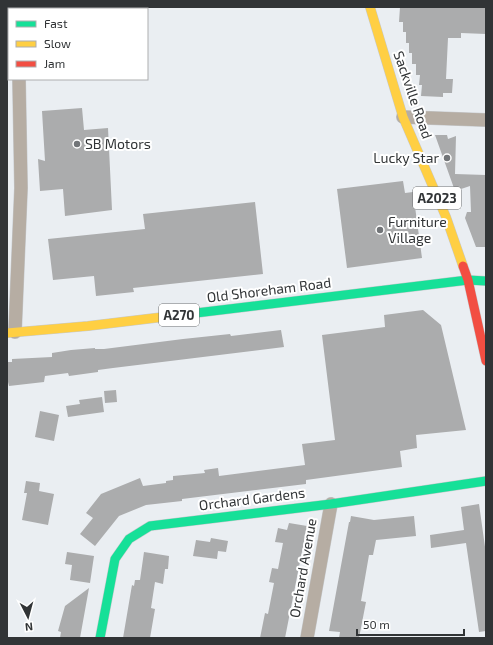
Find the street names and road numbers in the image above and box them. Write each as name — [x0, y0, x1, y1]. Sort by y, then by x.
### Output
street label: Sackville Road — [391, 49, 436, 141]
road number: A2023 — [413, 187, 461, 209]
street label: Old Shoreham Road — [206, 273, 332, 306]
road number: A270 — [159, 304, 199, 326]
street label: Orchard Gardens — [198, 484, 306, 513]
street label: Orchard Avenue — [285, 517, 320, 619]

